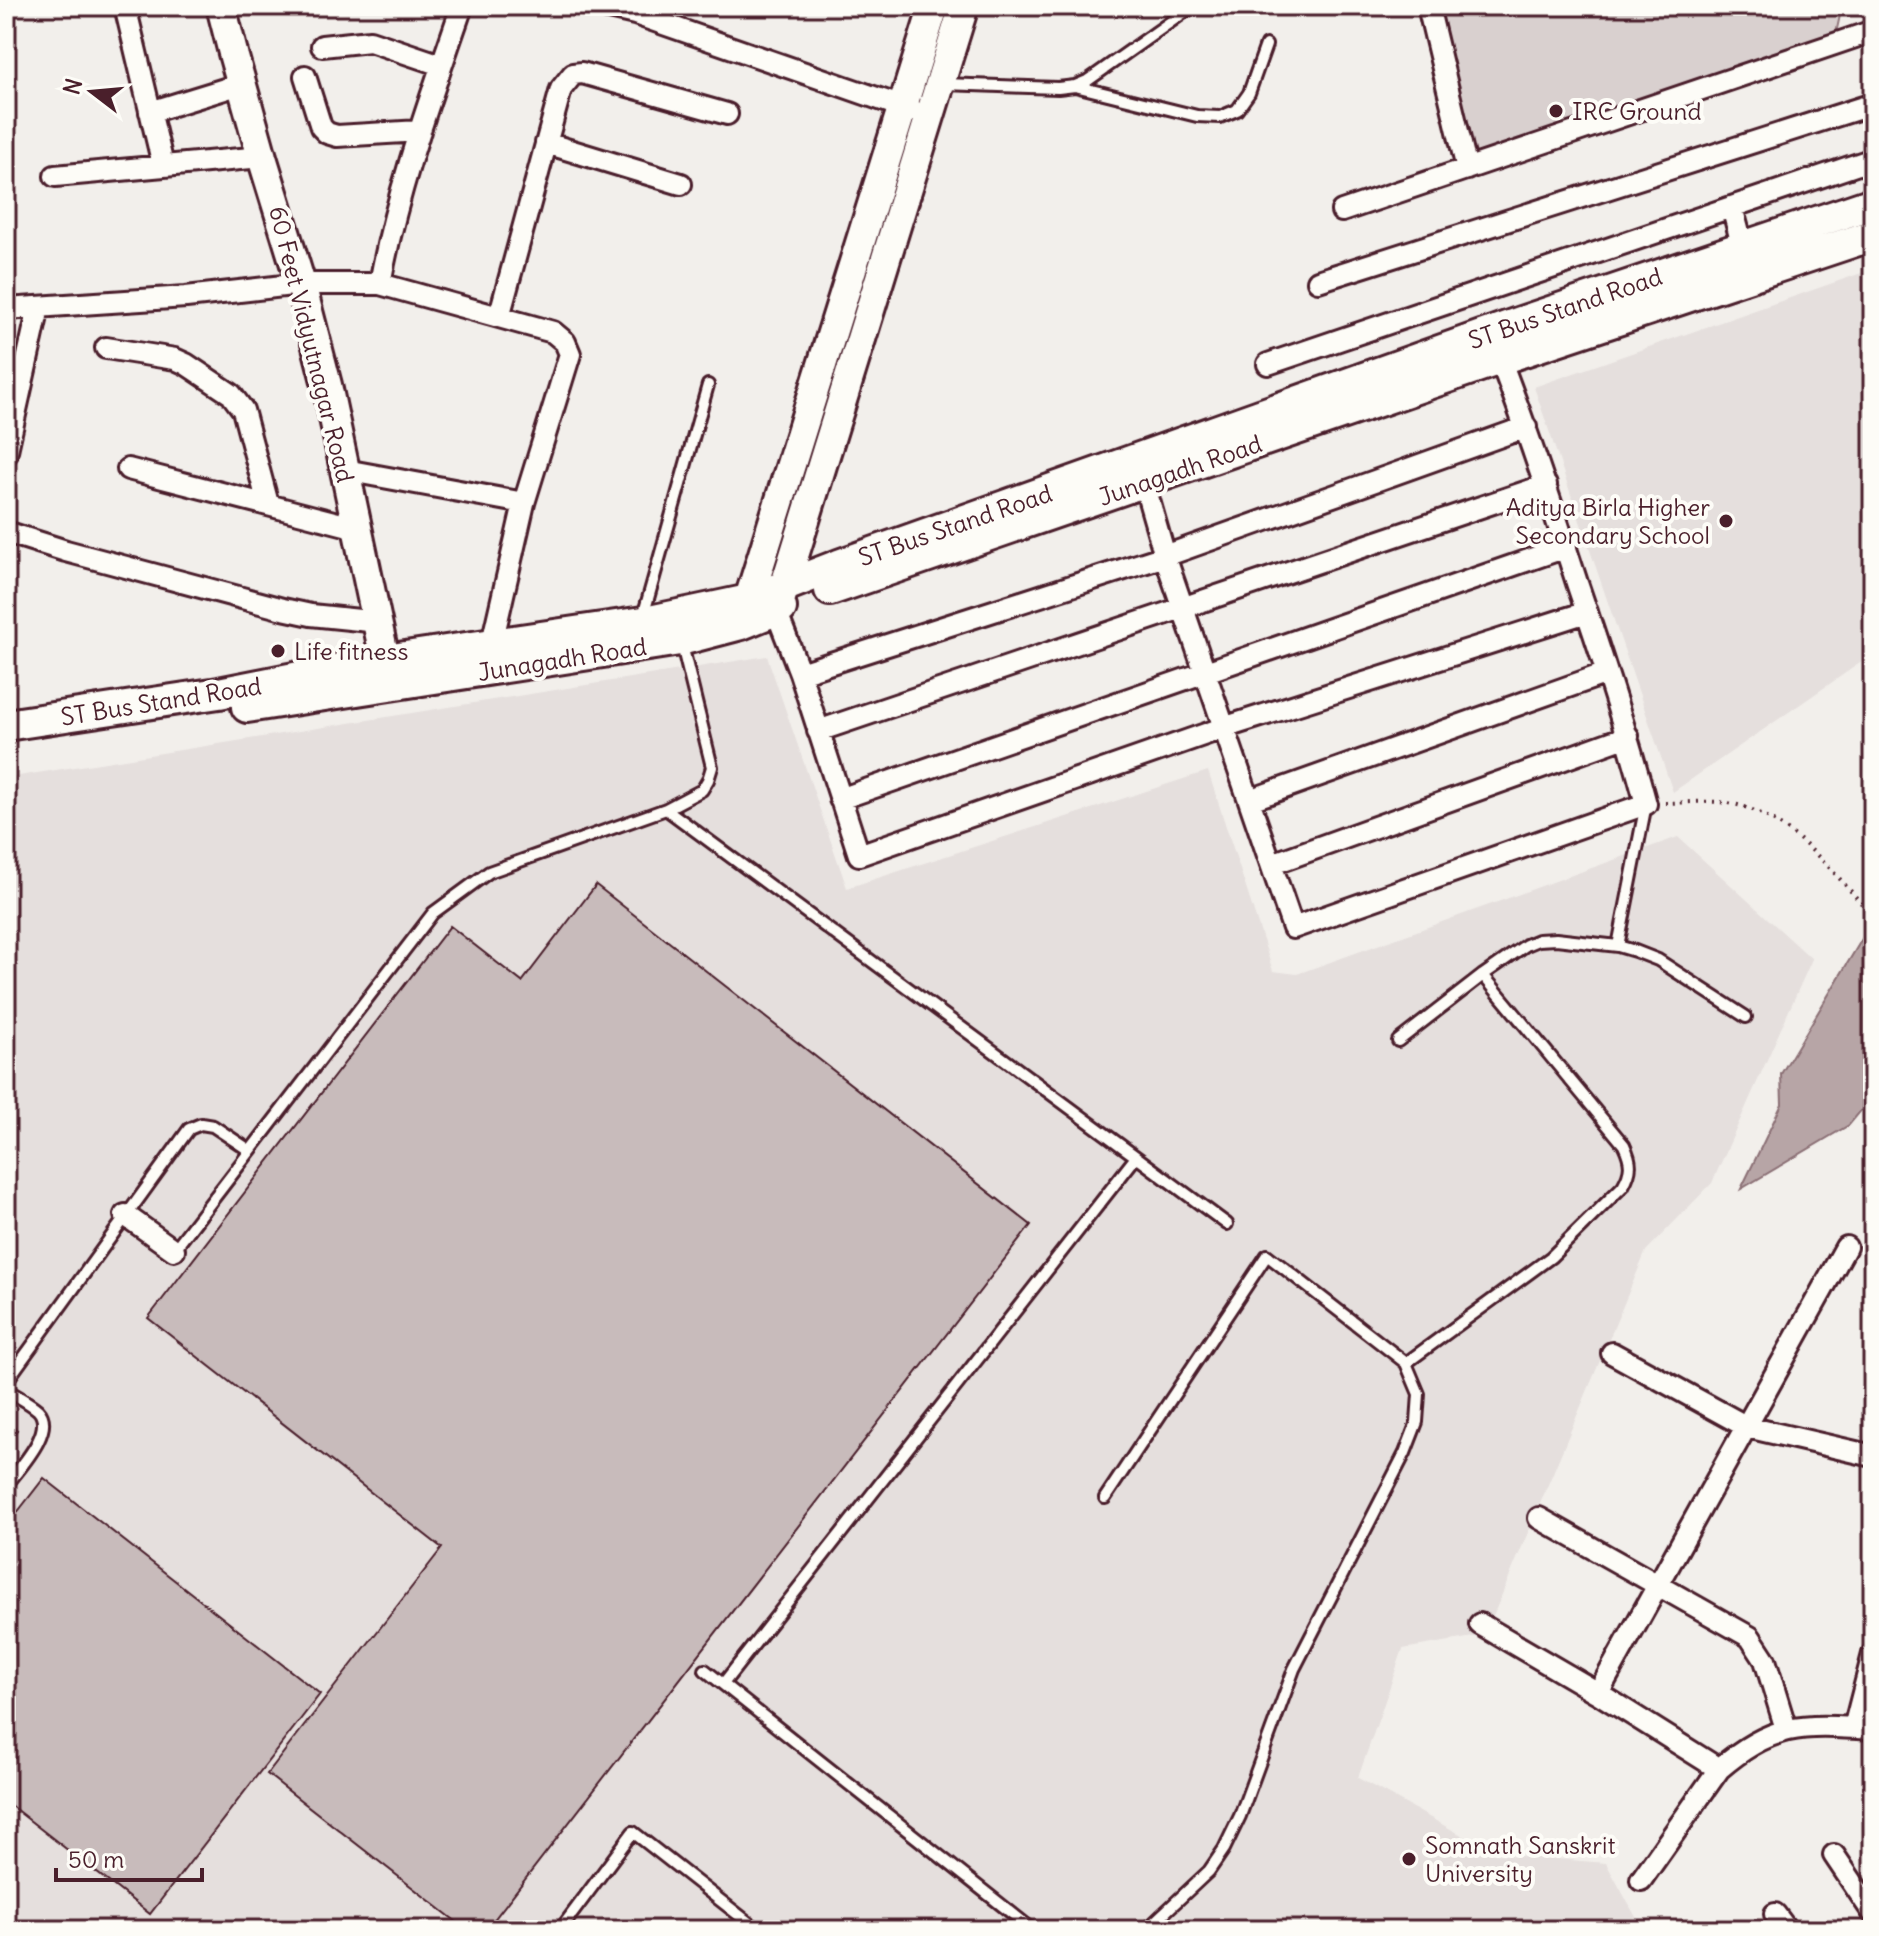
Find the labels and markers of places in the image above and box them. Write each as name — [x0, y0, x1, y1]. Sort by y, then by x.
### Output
place label: IRC Ground — [1572, 96, 1702, 126]
marker: IRC Ground — [1547, 102, 1565, 120]
place label: Aditya Birla Higher Secondary School — [1506, 492, 1710, 550]
marker: Aditya Birla Higher Secondary School — [1717, 512, 1735, 530]
place label: Life fitness — [294, 636, 408, 666]
marker: Life fitness — [269, 642, 287, 660]
place label: Somnath Sanskrit University — [1425, 1830, 1616, 1888]
marker: Somnath Sanskrit University — [1400, 1850, 1418, 1868]

